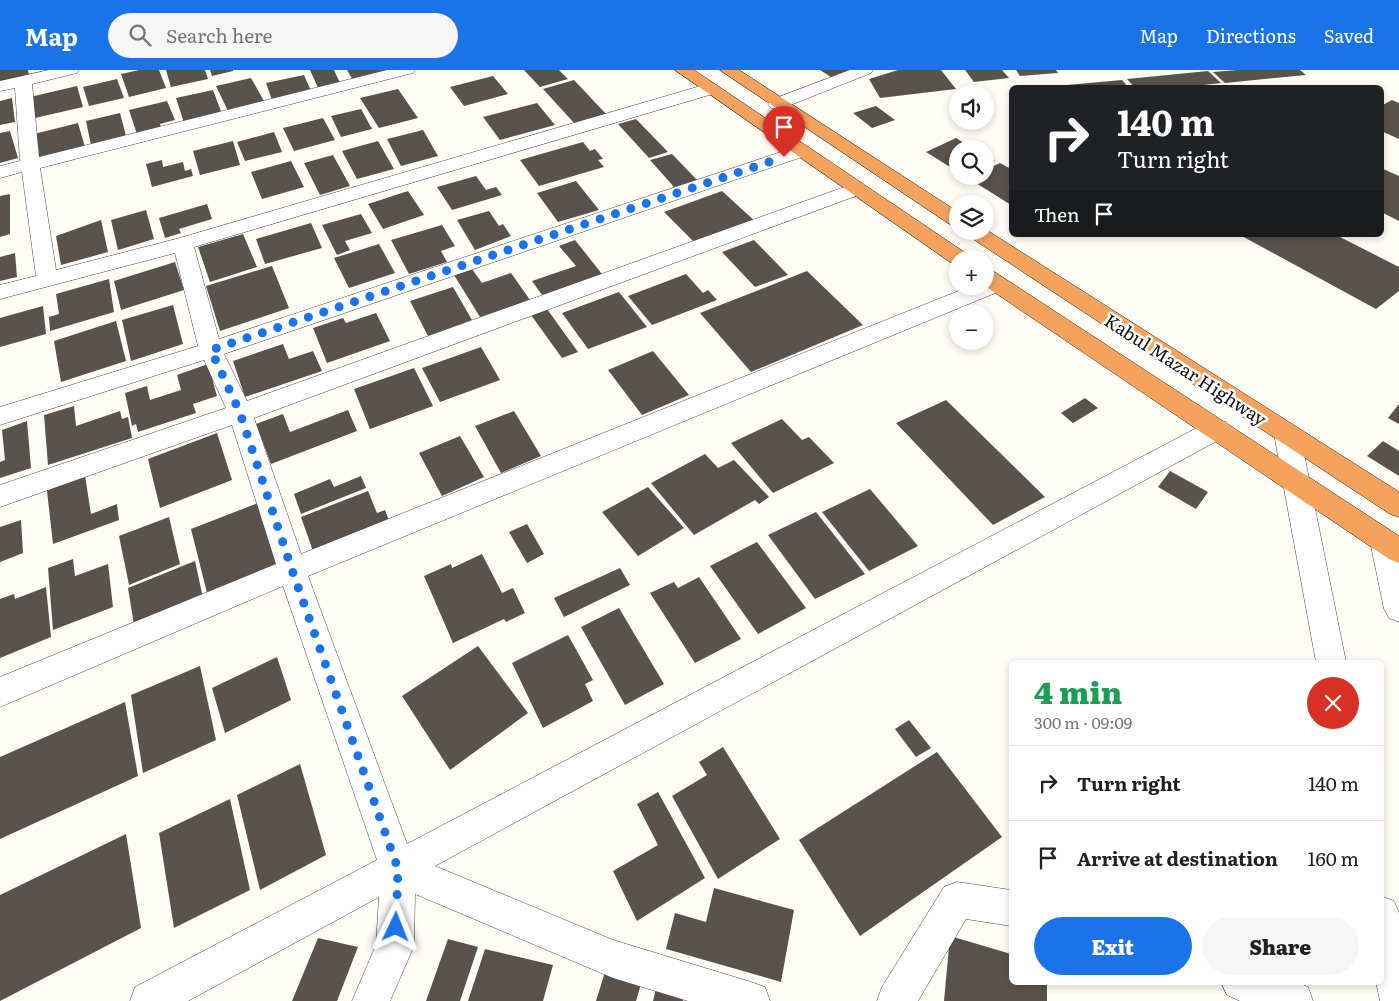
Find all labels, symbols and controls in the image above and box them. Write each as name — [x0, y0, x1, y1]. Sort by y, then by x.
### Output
search box — [108, 13, 458, 58]
text: Map — [25, 18, 78, 53]
icon: search — [126, 21, 154, 49]
text: Search here — [166, 21, 272, 49]
text: Map — [1140, 22, 1178, 49]
text: Directions — [1206, 22, 1296, 49]
text: Saved — [1324, 22, 1374, 49]
map controls — [949, 85, 994, 350]
button: sound — [949, 85, 994, 130]
text: 140 m — [1117, 95, 1215, 147]
icon: right — [1034, 105, 1099, 170]
pin — [763, 106, 805, 157]
icon: arrive — [770, 113, 798, 141]
button: search — [949, 140, 994, 185]
text: Turn right — [1117, 142, 1229, 175]
button: layers — [949, 195, 994, 240]
text: Then — [1034, 200, 1080, 228]
icon: arrive — [1090, 200, 1118, 228]
button: + — [949, 250, 994, 295]
button: − — [949, 305, 994, 350]
street label: Kabul Mazar Highway — [1100, 306, 1273, 432]
text: 4 min — [1034, 669, 1122, 713]
button: close — [1307, 677, 1359, 729]
text: 300 m · 09:09 — [1034, 710, 1132, 734]
icon: right — [1034, 769, 1062, 797]
text: Turn right — [1077, 769, 1181, 797]
text: 140 m — [1308, 769, 1359, 797]
icon: arrive — [1034, 844, 1062, 872]
text: Arrive at destination — [1077, 844, 1278, 872]
text: 160 m — [1308, 844, 1359, 872]
position arrow — [369, 900, 421, 952]
button: Exit — [1034, 917, 1192, 975]
button: Share — [1202, 917, 1359, 975]

